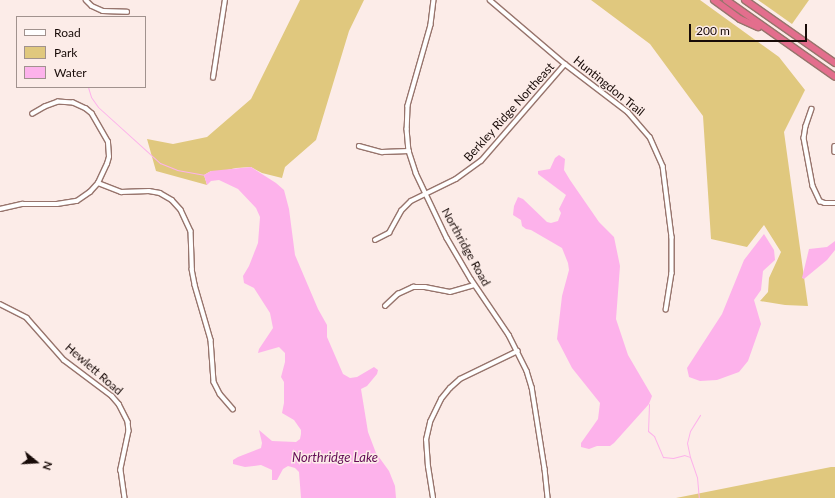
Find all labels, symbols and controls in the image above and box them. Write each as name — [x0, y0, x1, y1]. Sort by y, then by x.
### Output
legend — [16, 16, 146, 88]
scale bar — [691, 16, 809, 42]
text: 200 m — [696, 23, 730, 38]
text: Road — [54, 25, 81, 40]
text: Park — [54, 45, 77, 60]
street label: Huntingdon Trail — [570, 53, 648, 119]
street label: Berkley Ridge Northeast — [461, 60, 557, 164]
text: Water — [54, 65, 87, 80]
street label: Northridge Road — [439, 205, 493, 289]
street label: Hewlett Road — [62, 340, 126, 398]
north arrow — [16, 442, 56, 482]
water label: Northridge Lake — [292, 449, 378, 465]
text: N — [40, 460, 55, 472]

